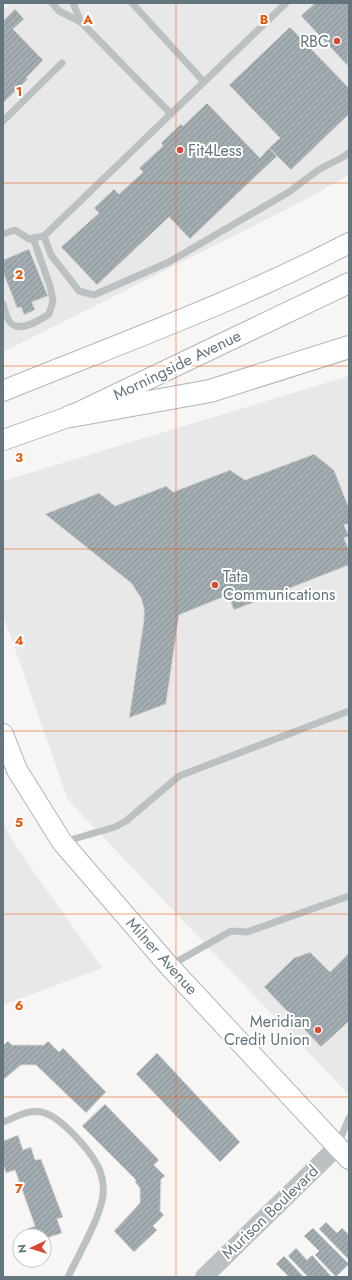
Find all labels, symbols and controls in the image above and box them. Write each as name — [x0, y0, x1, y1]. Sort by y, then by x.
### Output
text: A — [82, 10, 93, 29]
text: B — [260, 10, 269, 29]
place label: RBC — [300, 30, 329, 53]
marker: RBC — [332, 36, 342, 46]
text: 1 — [16, 82, 22, 101]
place label: Fit4Less — [188, 139, 242, 162]
marker: Fit4Less — [175, 145, 185, 155]
text: 2 — [15, 265, 23, 284]
street label: Morningside Avenue — [109, 324, 245, 406]
text: 3 — [15, 448, 23, 467]
place label: Tata Communications — [223, 565, 336, 606]
marker: Tata Communications — [210, 580, 220, 590]
text: 4 — [14, 631, 24, 650]
text: 5 — [15, 813, 23, 832]
street label: Milner Avenue — [121, 912, 203, 1000]
text: 6 — [15, 996, 24, 1015]
place label: Meridian Credit Union — [224, 1010, 310, 1051]
marker: Meridian Credit Union — [313, 1025, 323, 1035]
street label: Murison Boulevard — [217, 1160, 323, 1264]
text: 7 — [15, 1179, 23, 1198]
north arrow — [12, 1228, 52, 1268]
text: N — [14, 1244, 30, 1254]

